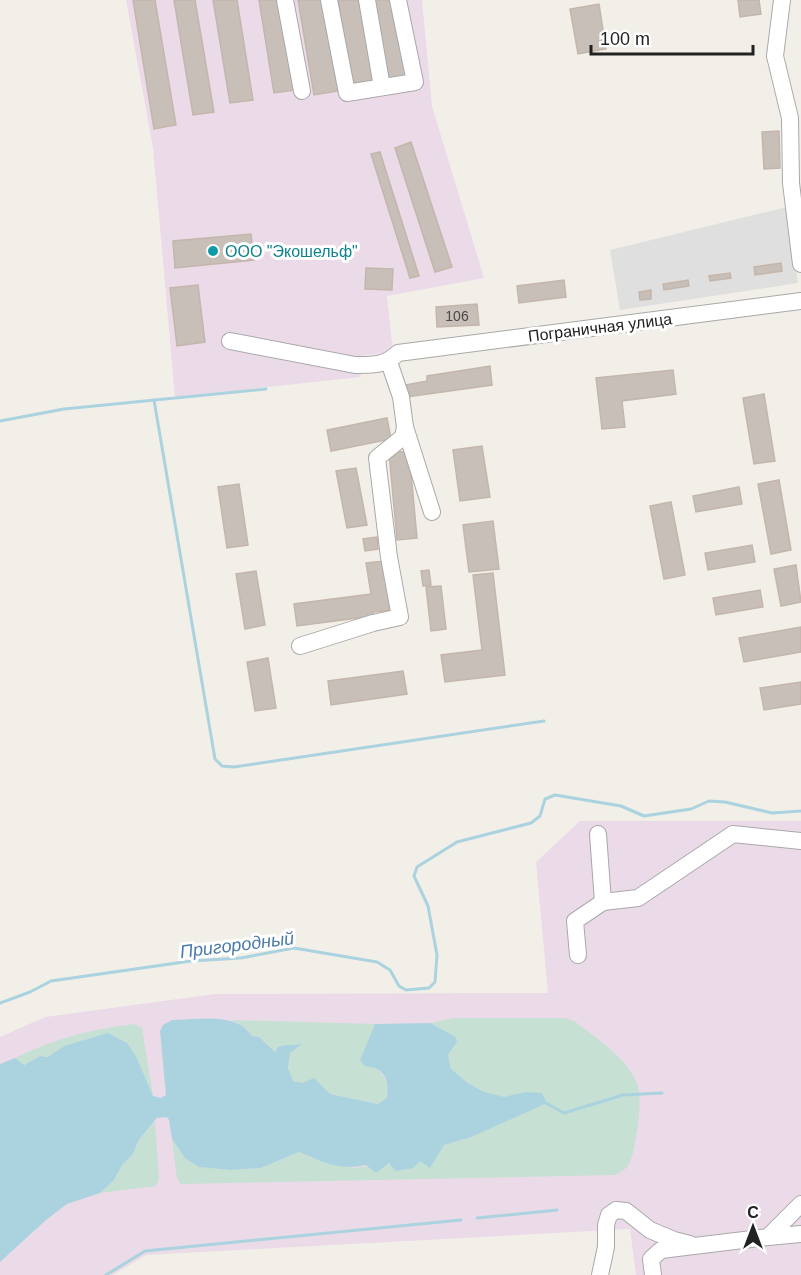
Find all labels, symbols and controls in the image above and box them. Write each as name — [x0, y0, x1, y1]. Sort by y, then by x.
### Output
scale bar — [591, 18, 753, 56]
text: 100 m — [600, 29, 650, 49]
place label: ООО "Экошельф" — [225, 243, 358, 260]
marker: ООО "Экошельф" — [206, 244, 220, 258]
house number: 106 — [445, 308, 469, 324]
street label: Пограничная улица — [527, 310, 673, 345]
water label: Пригородный — [179, 928, 295, 962]
north arrow — [723, 1197, 783, 1257]
text: С — [747, 1204, 759, 1221]

